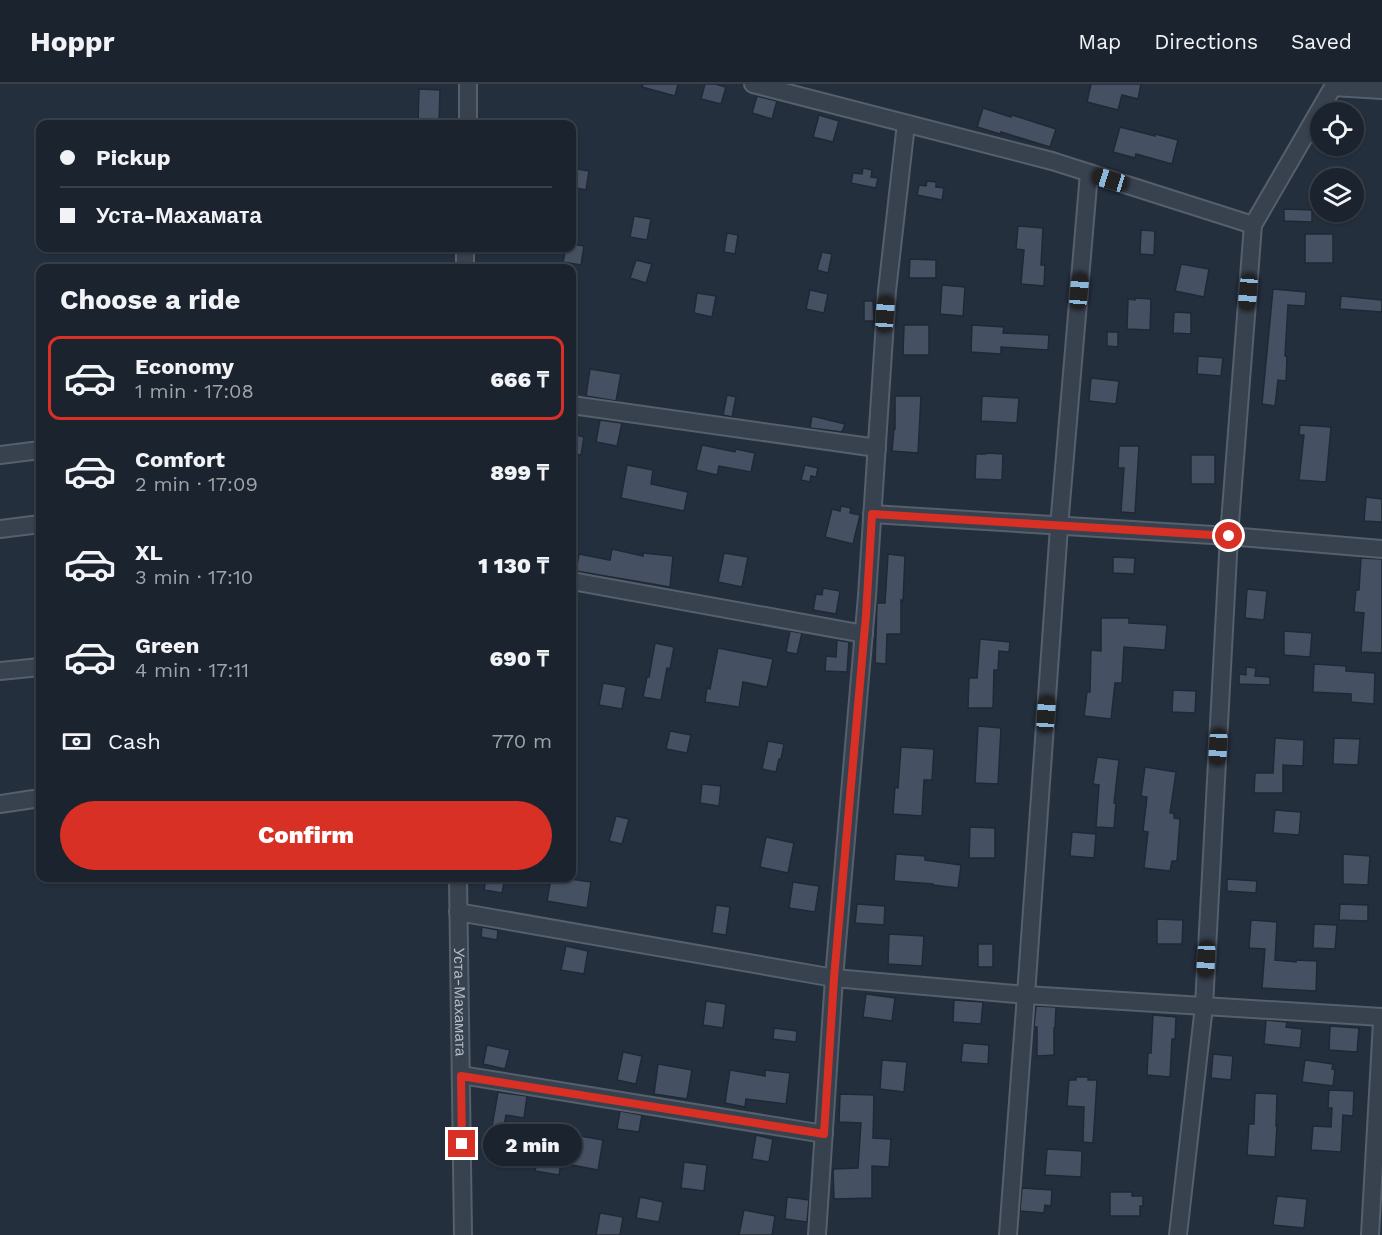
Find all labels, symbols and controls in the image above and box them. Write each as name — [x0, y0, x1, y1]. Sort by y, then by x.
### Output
text: Hoppr — [30, 25, 115, 58]
text: Map — [1078, 29, 1121, 54]
text: Directions — [1154, 29, 1258, 54]
text: Saved — [1291, 29, 1352, 54]
map controls — [1310, 102, 1364, 222]
button: locate — [1310, 102, 1364, 156]
text: Pickup — [96, 145, 171, 170]
car — [1090, 166, 1130, 194]
button: layers — [1310, 168, 1364, 222]
text: Уста-Махамата — [96, 203, 262, 228]
car — [1068, 272, 1090, 310]
car — [1237, 273, 1259, 311]
text: Choose a ride — [60, 284, 240, 316]
car — [875, 295, 895, 333]
icon: car — [63, 351, 117, 405]
text: Economy — [135, 354, 234, 379]
text: 666 ₸ — [490, 367, 549, 392]
text: 1 min · 17:08 — [135, 379, 254, 403]
icon: car — [63, 444, 117, 498]
text: Comfort — [135, 447, 225, 472]
text: 899 ₸ — [490, 460, 549, 485]
text: 2 min · 17:09 — [135, 472, 258, 496]
route start — [1215, 522, 1242, 549]
icon: car — [63, 537, 117, 591]
text: XL — [135, 540, 163, 565]
text: 1 130 ₸ — [478, 553, 549, 578]
text: 3 min · 17:10 — [135, 565, 253, 589]
icon: car — [63, 630, 117, 684]
text: Green — [135, 633, 199, 658]
text: 690 ₸ — [490, 646, 549, 671]
text: 4 min · 17:11 — [135, 658, 249, 682]
car — [1036, 695, 1056, 733]
icon: cash — [60, 725, 93, 758]
text: Cash — [108, 729, 161, 754]
text: 770 m — [492, 729, 552, 753]
car — [1208, 729, 1228, 765]
button: Confirm — [60, 801, 552, 870]
car — [1196, 941, 1216, 977]
street label: Уста-Махамата — [450, 947, 470, 1057]
callout: 2 min — [483, 1123, 582, 1165]
route end — [448, 1130, 475, 1157]
text: 2 min — [505, 1133, 560, 1157]

